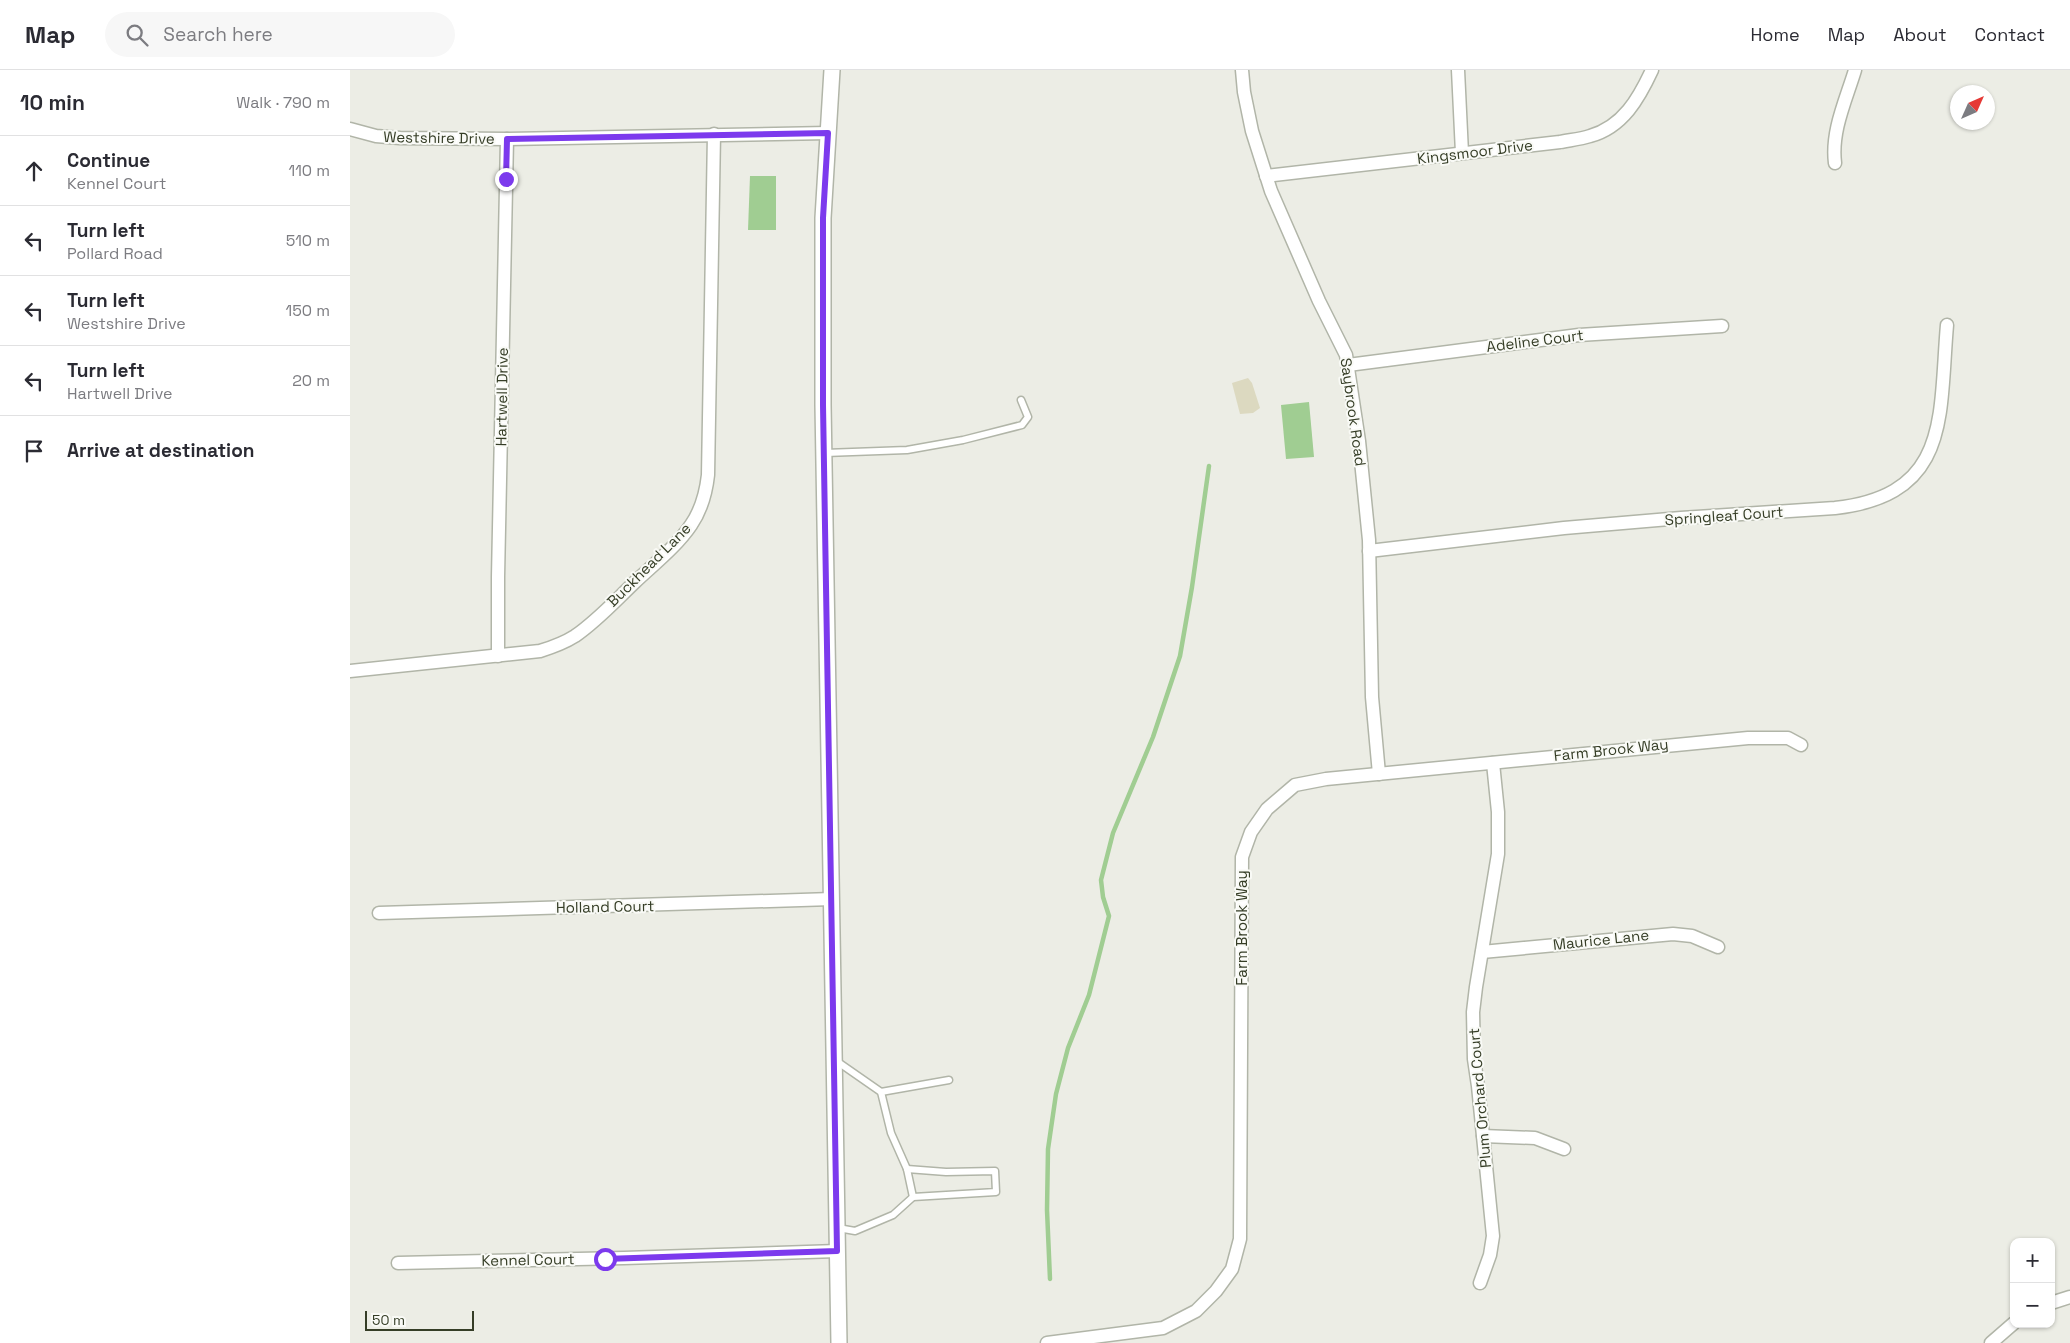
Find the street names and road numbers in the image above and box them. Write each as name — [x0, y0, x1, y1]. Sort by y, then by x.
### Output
street label: Westshire Drive — [383, 127, 495, 148]
street label: Kingsmoor Drive — [1416, 135, 1534, 168]
street label: Adeline Court — [1485, 325, 1585, 356]
street label: Hartwell Drive — [491, 347, 512, 447]
street label: Saybrook Road — [1336, 357, 1370, 467]
street label: Springleaf Court — [1664, 502, 1784, 529]
street label: Buckhead Lane — [603, 519, 695, 611]
street label: Farm Brook Way — [1553, 734, 1669, 765]
street label: Farm Brook Way — [1232, 870, 1251, 986]
street label: Holland Court — [556, 896, 654, 917]
street label: Maurice Lane — [1552, 925, 1650, 954]
street label: Plum Orchard Court — [1464, 1027, 1495, 1169]
street label: Kennel Court — [481, 1249, 575, 1270]

